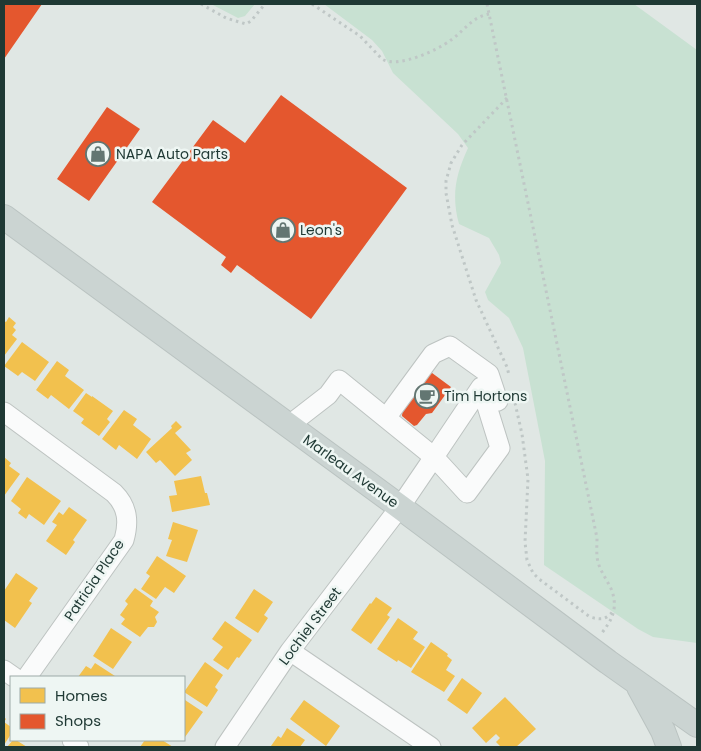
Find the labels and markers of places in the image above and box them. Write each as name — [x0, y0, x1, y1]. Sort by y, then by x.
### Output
shop icon: NAPA Auto Parts — [85, 141, 111, 167]
place label: NAPA Auto Parts — [116, 144, 228, 164]
shop icon: Leon's — [270, 217, 296, 243]
place label: Leon's — [300, 220, 342, 240]
cafe icon: Tim Hortons — [414, 383, 440, 409]
place label: Tim Hortons — [444, 386, 527, 406]

